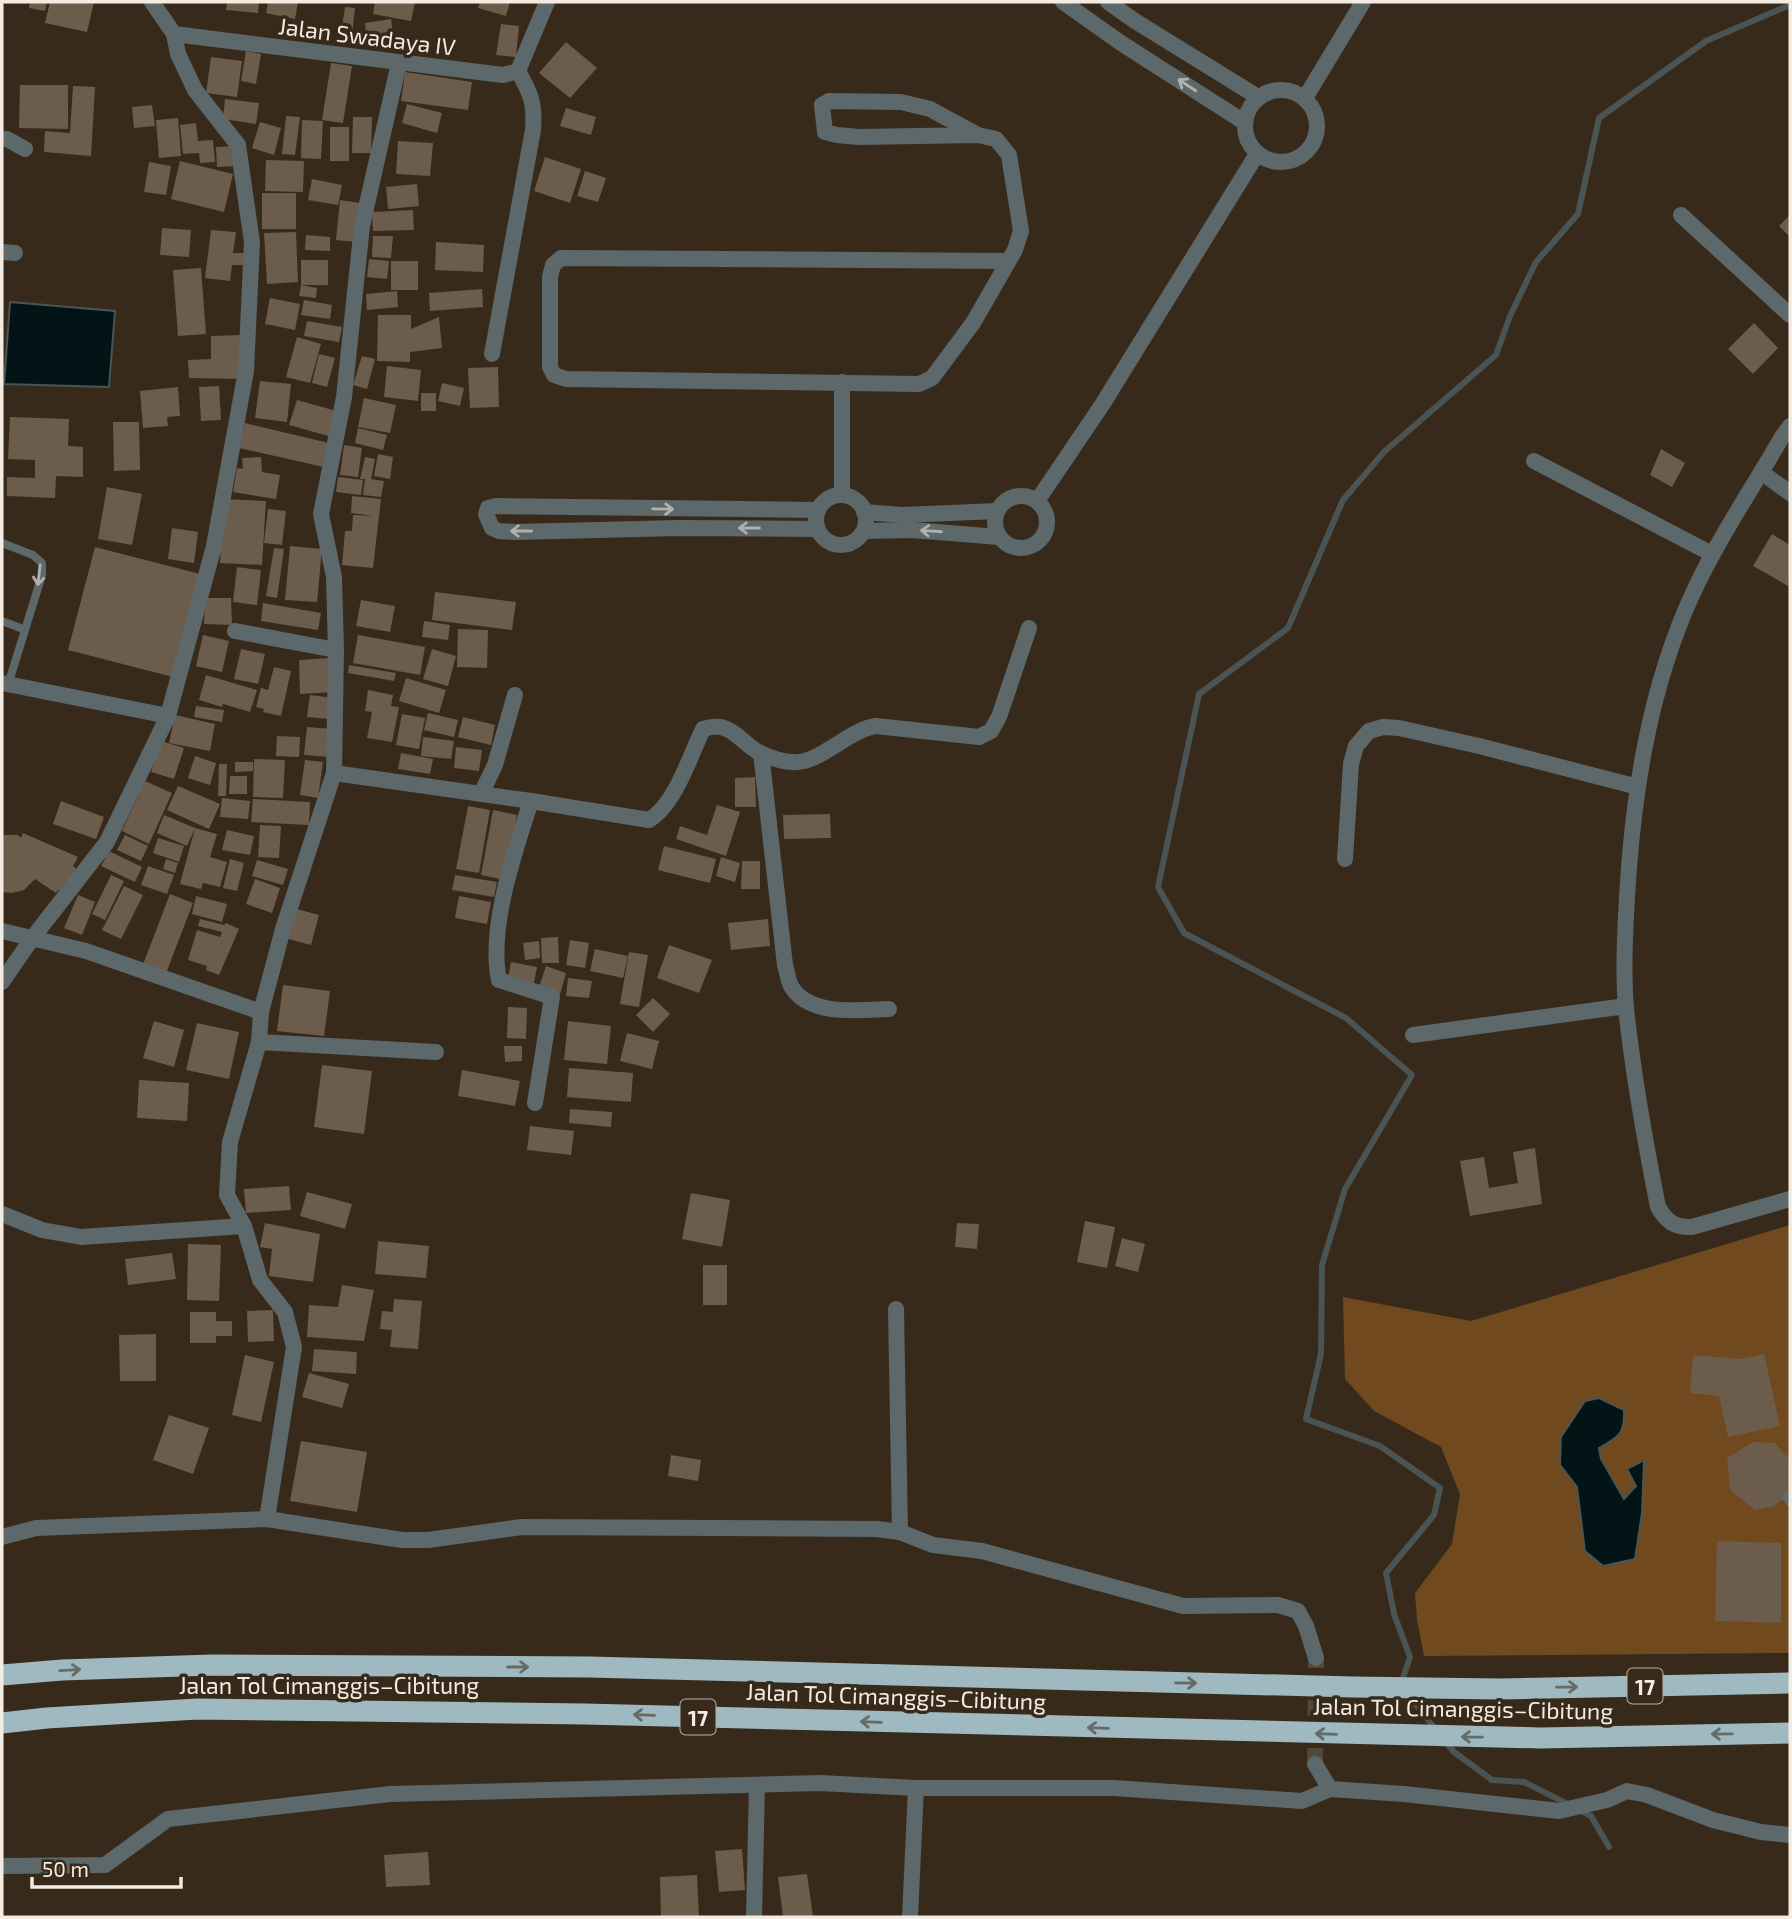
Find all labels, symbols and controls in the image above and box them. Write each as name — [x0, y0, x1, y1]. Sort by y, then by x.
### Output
street label: Jalan Swadaya IV — [277, 11, 457, 61]
one-way arrow — [1178, 78, 1197, 92]
one-way arrow — [651, 502, 674, 516]
one-way arrow — [737, 521, 760, 535]
one-way arrow — [510, 524, 533, 538]
one-way arrow — [920, 525, 943, 538]
one-way arrow — [33, 563, 46, 585]
one-way arrow — [506, 1660, 529, 1674]
one-way arrow — [58, 1663, 81, 1676]
road number: 17 — [1628, 1668, 1662, 1704]
street label: Jalan Tol Cimanggis–Cibitung — [179, 1671, 479, 1699]
one-way arrow — [1174, 1676, 1197, 1689]
street label: Jalan Tol Cimanggis–Cibitung — [745, 1677, 1047, 1715]
one-way arrow — [1556, 1680, 1579, 1694]
street label: Jalan Tol Cimanggis–Cibitung — [1313, 1691, 1614, 1725]
road number: 17 — [680, 1700, 716, 1734]
one-way arrow — [632, 1709, 655, 1722]
one-way arrow — [860, 1715, 883, 1728]
one-way arrow — [1087, 1721, 1110, 1734]
one-way arrow — [1315, 1727, 1338, 1740]
one-way arrow — [1711, 1727, 1734, 1741]
one-way arrow — [1461, 1730, 1484, 1744]
scale bar — [32, 1846, 180, 1890]
text: 50 m — [42, 1856, 89, 1881]

